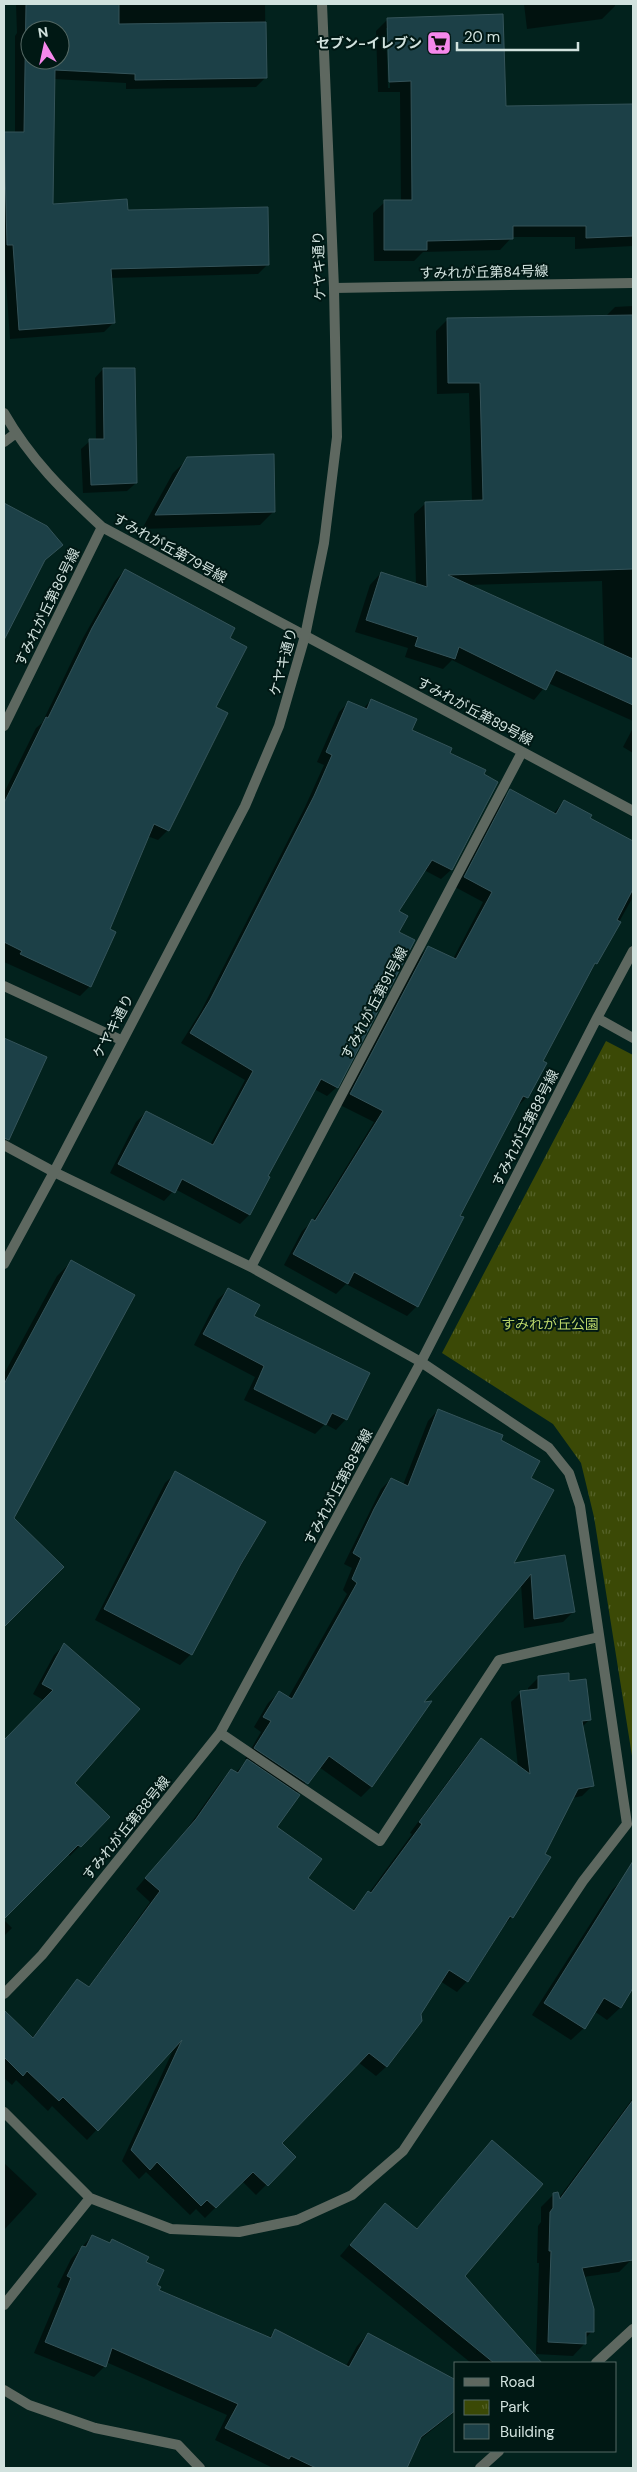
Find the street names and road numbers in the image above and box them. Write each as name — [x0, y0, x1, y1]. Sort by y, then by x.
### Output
street label: ケヤキ通り — [309, 231, 329, 301]
street label: すみれが丘第84号線 — [419, 262, 549, 282]
street label: すみれが丘第79号線 — [110, 509, 230, 587]
street label: すみれが丘第86号線 — [11, 545, 83, 669]
street label: ケヤキ通り — [265, 626, 301, 698]
street label: すみれが丘第89号線 — [414, 673, 536, 749]
street label: すみれが丘第91号線 — [337, 944, 411, 1062]
street label: ケヤキ通り — [89, 991, 137, 1061]
street label: すみれが丘第88号線 — [488, 1066, 562, 1190]
street label: すみれが丘第88号線 — [300, 1426, 376, 1548]
street label: すみれが丘第88号線 — [78, 1772, 174, 1884]

